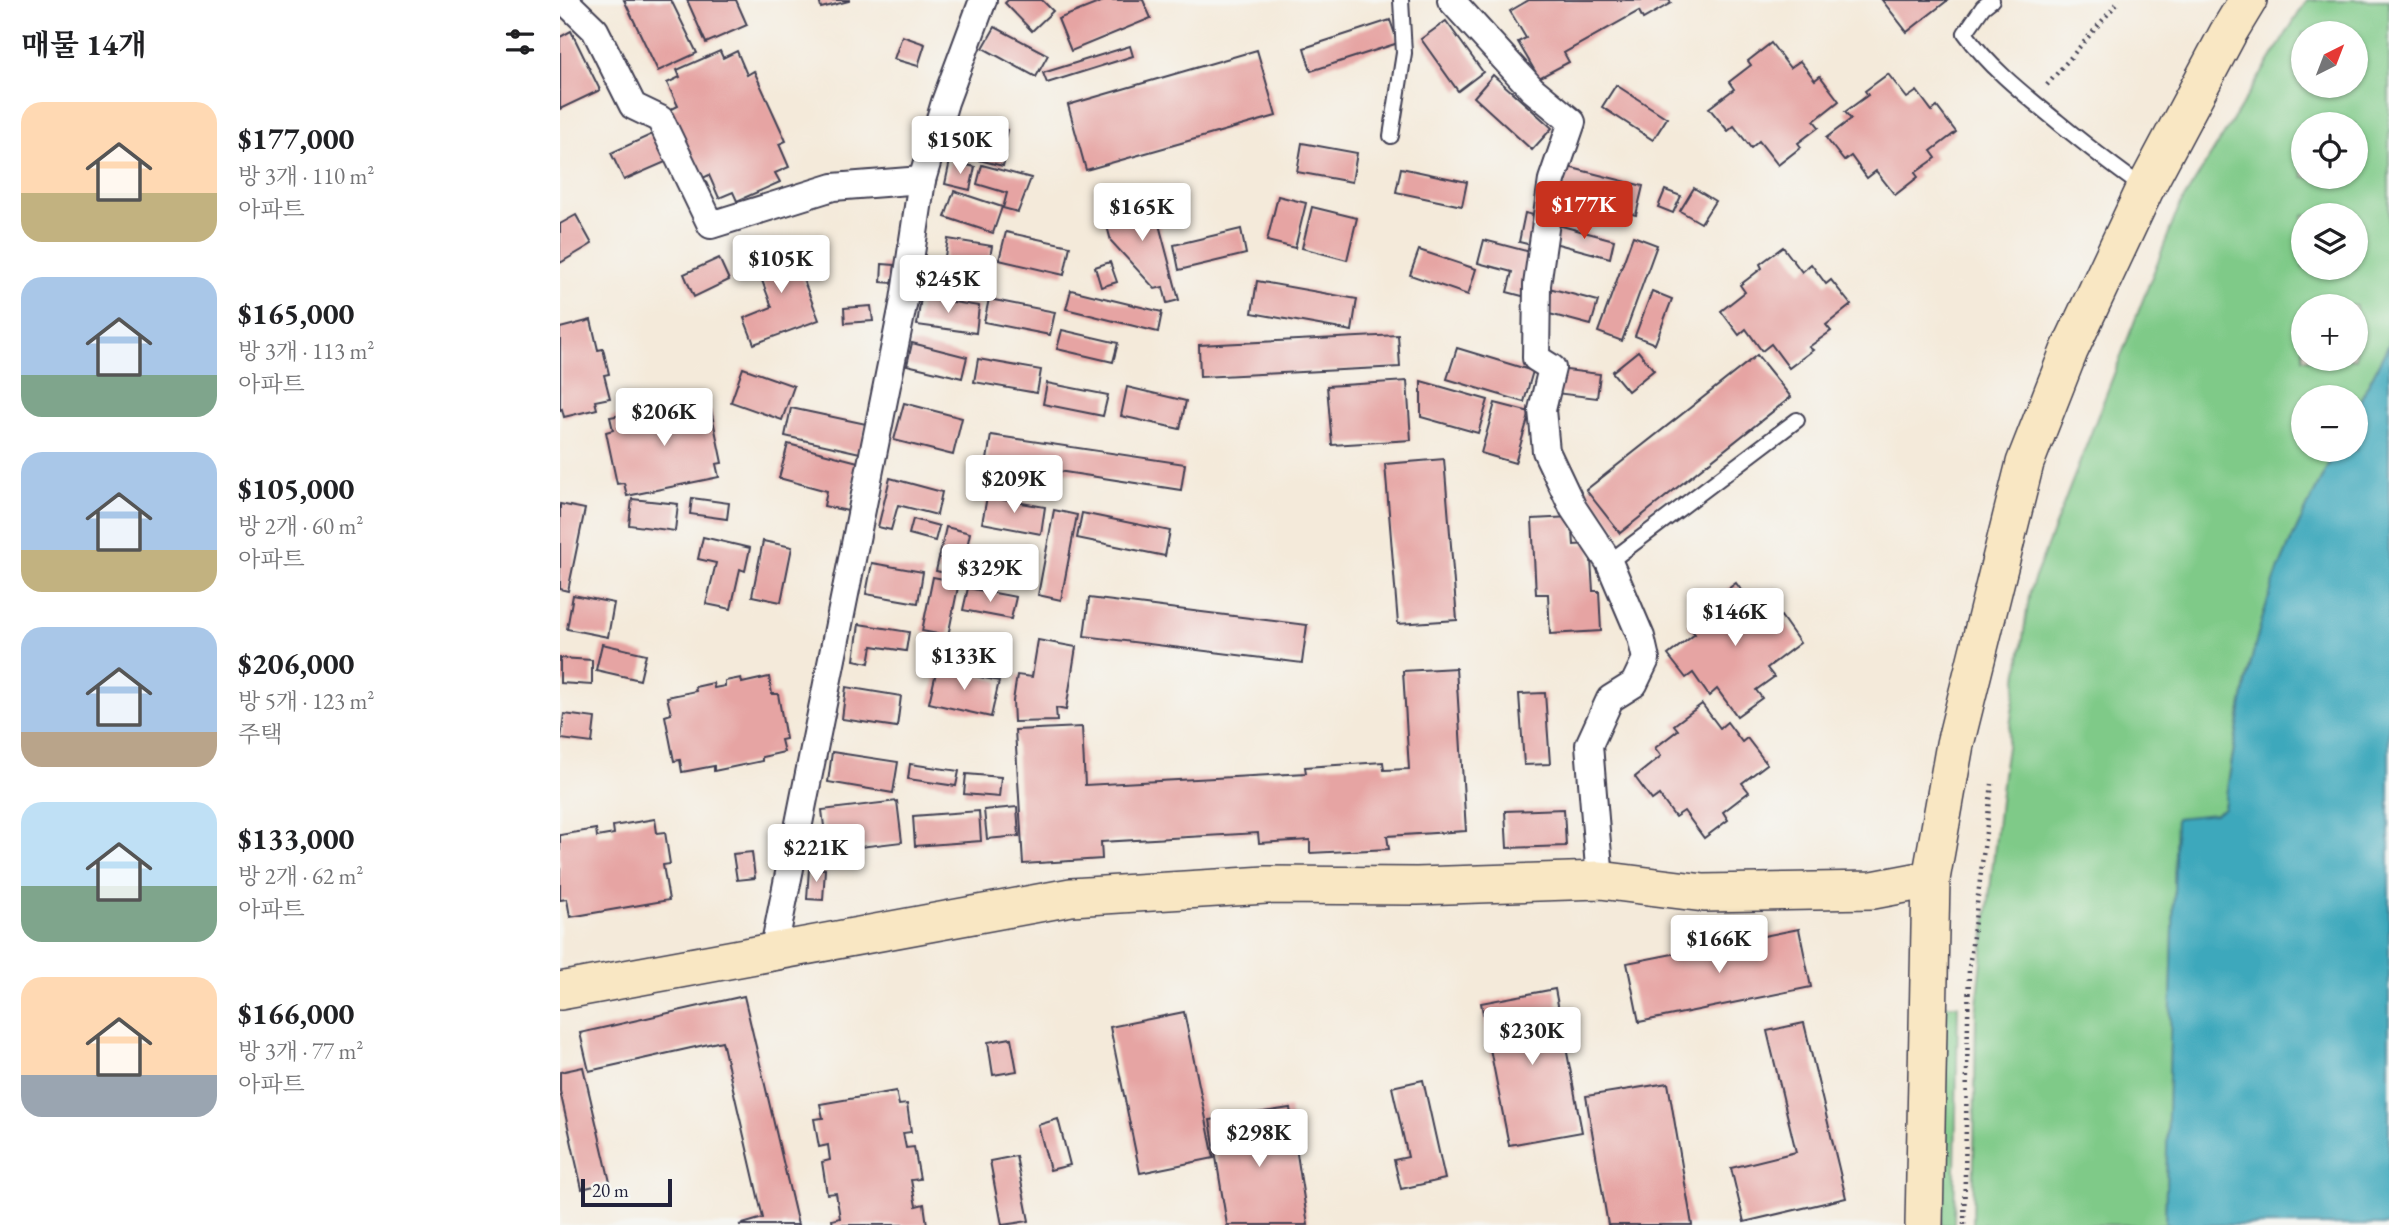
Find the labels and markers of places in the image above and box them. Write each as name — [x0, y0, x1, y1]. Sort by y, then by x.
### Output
pin: $150K — [911, 116, 1009, 176]
pin: $177K — [1535, 182, 1633, 241]
pin: $165K — [1093, 184, 1191, 243]
pin: $105K — [732, 236, 830, 295]
pin: $245K — [899, 256, 997, 315]
pin: $206K — [615, 388, 713, 448]
pin: $209K — [965, 456, 1063, 515]
pin: $329K — [941, 544, 1039, 604]
pin: $146K — [1686, 588, 1784, 648]
pin: $133K — [915, 632, 1013, 692]
pin: $221K — [767, 824, 865, 884]
pin: $166K — [1670, 916, 1768, 975]
pin: $230K — [1483, 1007, 1581, 1067]
pin: $298K — [1210, 1110, 1308, 1169]

